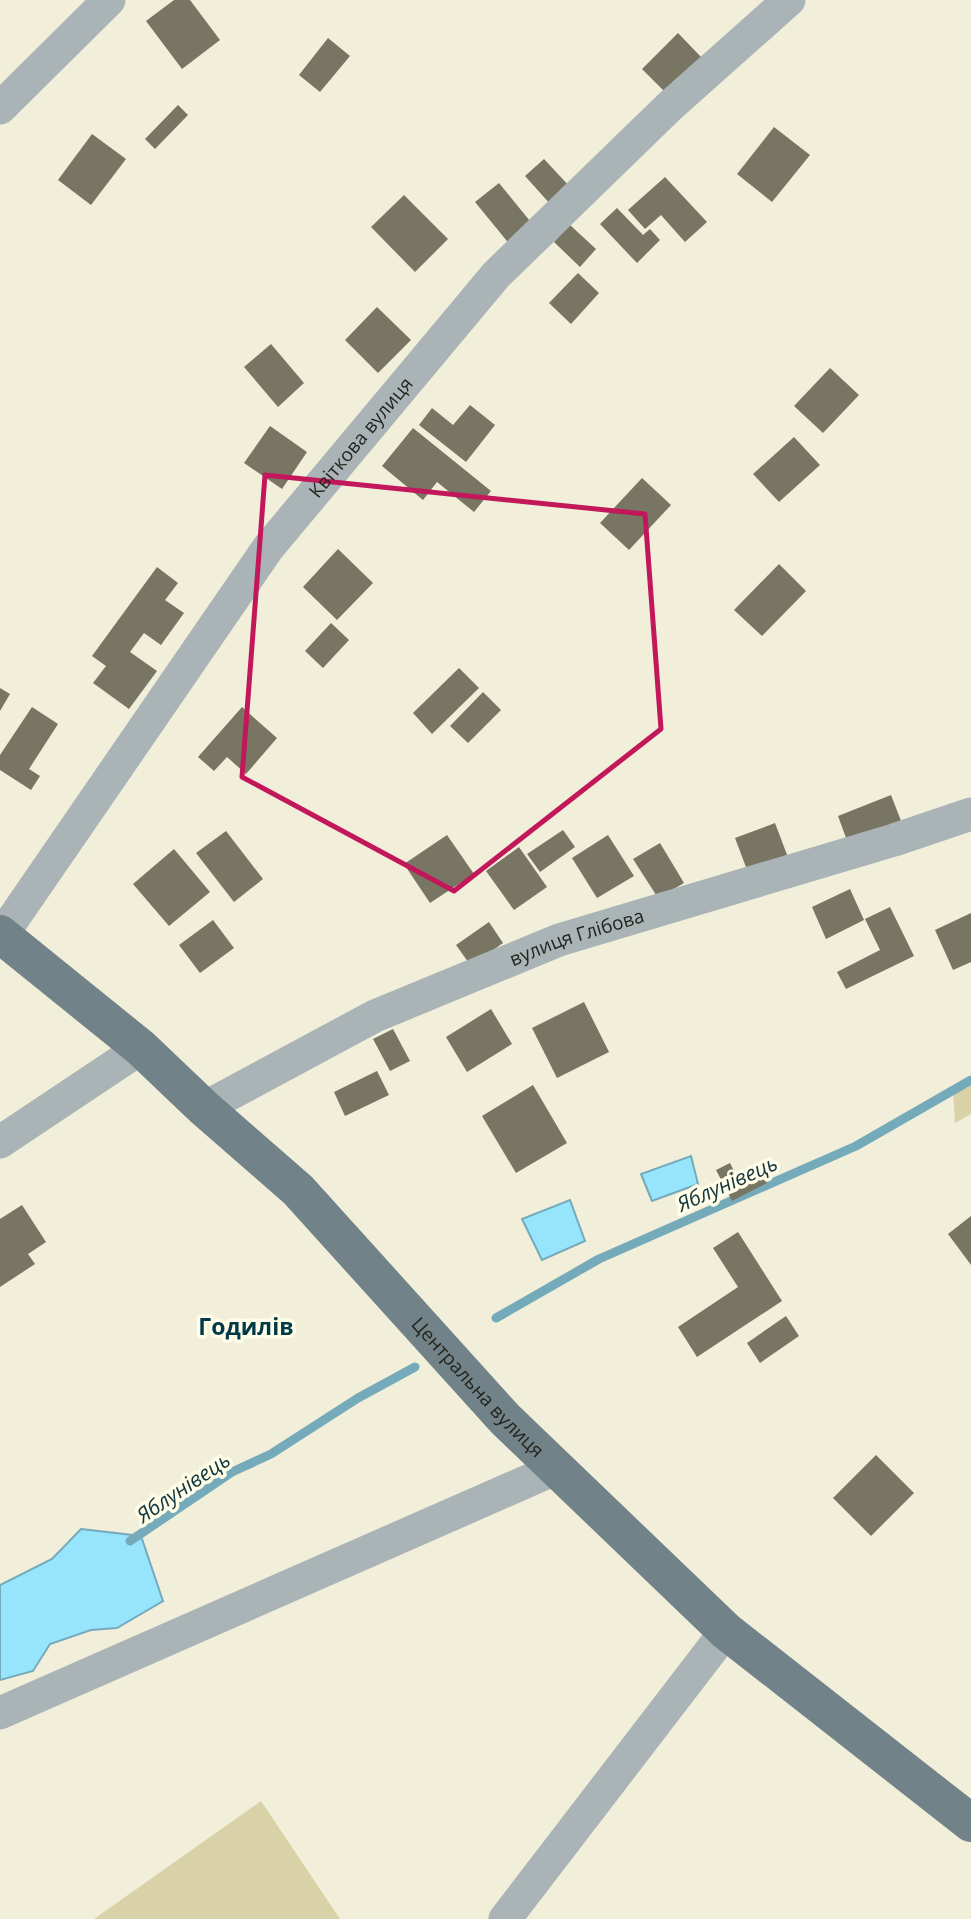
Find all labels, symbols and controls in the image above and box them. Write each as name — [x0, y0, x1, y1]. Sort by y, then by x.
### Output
street label: Квіткова вулиця — [303, 371, 419, 503]
street label: вулиця Глібова — [505, 902, 647, 972]
water label: Яблунівець — [671, 1148, 782, 1218]
district label: Годилів — [198, 1310, 294, 1342]
street label: Центральна вулиця — [406, 1311, 550, 1463]
water label: Яблунівець — [130, 1445, 235, 1529]

